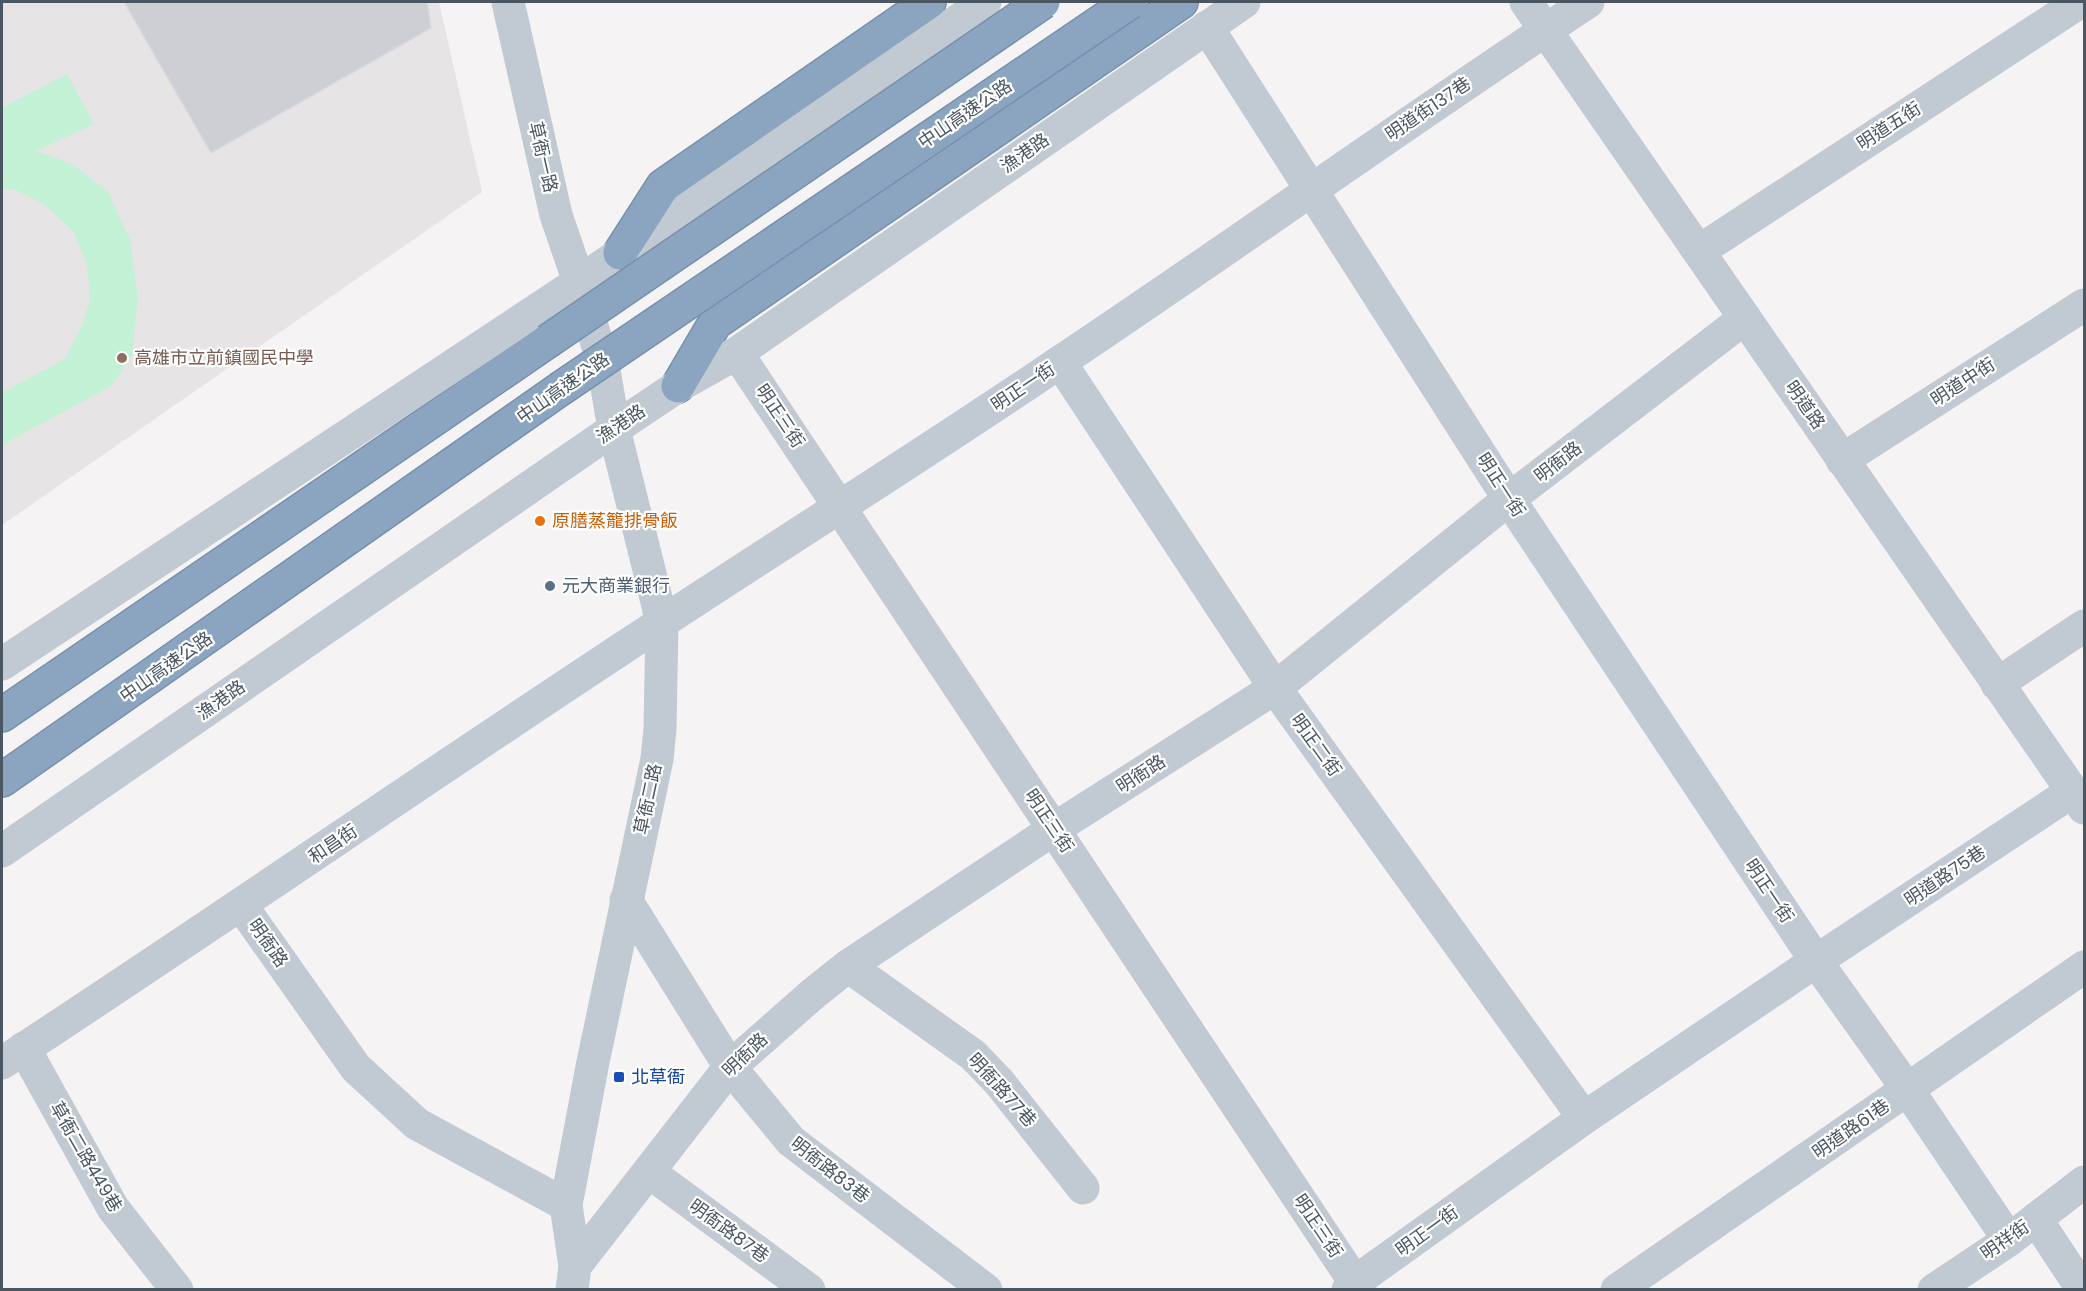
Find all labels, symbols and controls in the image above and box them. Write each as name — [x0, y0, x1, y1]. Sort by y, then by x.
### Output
street label: 明道街137巷 — [1380, 71, 1475, 146]
street label: 中山高速公路 — [913, 73, 1016, 154]
street label: 明道五街 — [1852, 95, 1926, 156]
street label: 草衙一路 — [523, 119, 564, 195]
street label: 漁港路 — [995, 127, 1054, 178]
place label: 高雄市立前鎮國民中學 — [134, 345, 314, 370]
street label: 中山高速公路 — [511, 346, 614, 429]
marker: 高雄市立前鎮國民中學 — [115, 351, 129, 365]
street label: 明道中街 — [1926, 351, 2000, 412]
street label: 明正一街 — [986, 356, 1060, 417]
street label: 明道路 — [1780, 375, 1831, 434]
street label: 明正三街 — [750, 379, 811, 453]
street label: 漁港路 — [591, 398, 650, 449]
street label: 明衙路 — [1529, 435, 1587, 488]
street label: 明正一街 — [1471, 448, 1532, 522]
place label: 原膳蒸籠排骨飯 — [552, 508, 678, 533]
marker: 原膳蒸籠排骨飯 — [533, 514, 547, 528]
place label: 元大商業銀行 — [562, 573, 670, 598]
marker: 元大商業銀行 — [543, 579, 557, 593]
street label: 中山高速公路 — [114, 625, 217, 708]
street label: 漁港路 — [191, 674, 250, 725]
street label: 明正二街 — [1285, 708, 1348, 781]
street label: 明衙路 — [1111, 748, 1170, 799]
street label: 草衙二路 — [628, 761, 667, 837]
street label: 明正三街 — [1019, 784, 1080, 858]
street label: 和昌街 — [303, 818, 362, 869]
street label: 明道路75巷 — [1899, 839, 1990, 912]
street label: 明正一街 — [1739, 854, 1800, 928]
street label: 明衙路 — [243, 913, 294, 972]
street label: 明衙路 — [717, 1027, 773, 1082]
street label: 明衙路77巷 — [962, 1047, 1042, 1132]
place label: 北草衙 — [631, 1064, 685, 1089]
marker: 北草衙 — [612, 1070, 626, 1084]
street label: 明道路61巷 — [1807, 1093, 1894, 1164]
street label: 草衙二路449巷 — [45, 1097, 128, 1217]
street label: 明衙路83巷 — [786, 1131, 875, 1208]
street label: 明正三街 — [1288, 1189, 1349, 1263]
street label: 明衙路87巷 — [684, 1193, 774, 1268]
street label: 明正一街 — [1390, 1199, 1463, 1262]
street label: 明祥街 — [1975, 1214, 2034, 1265]

